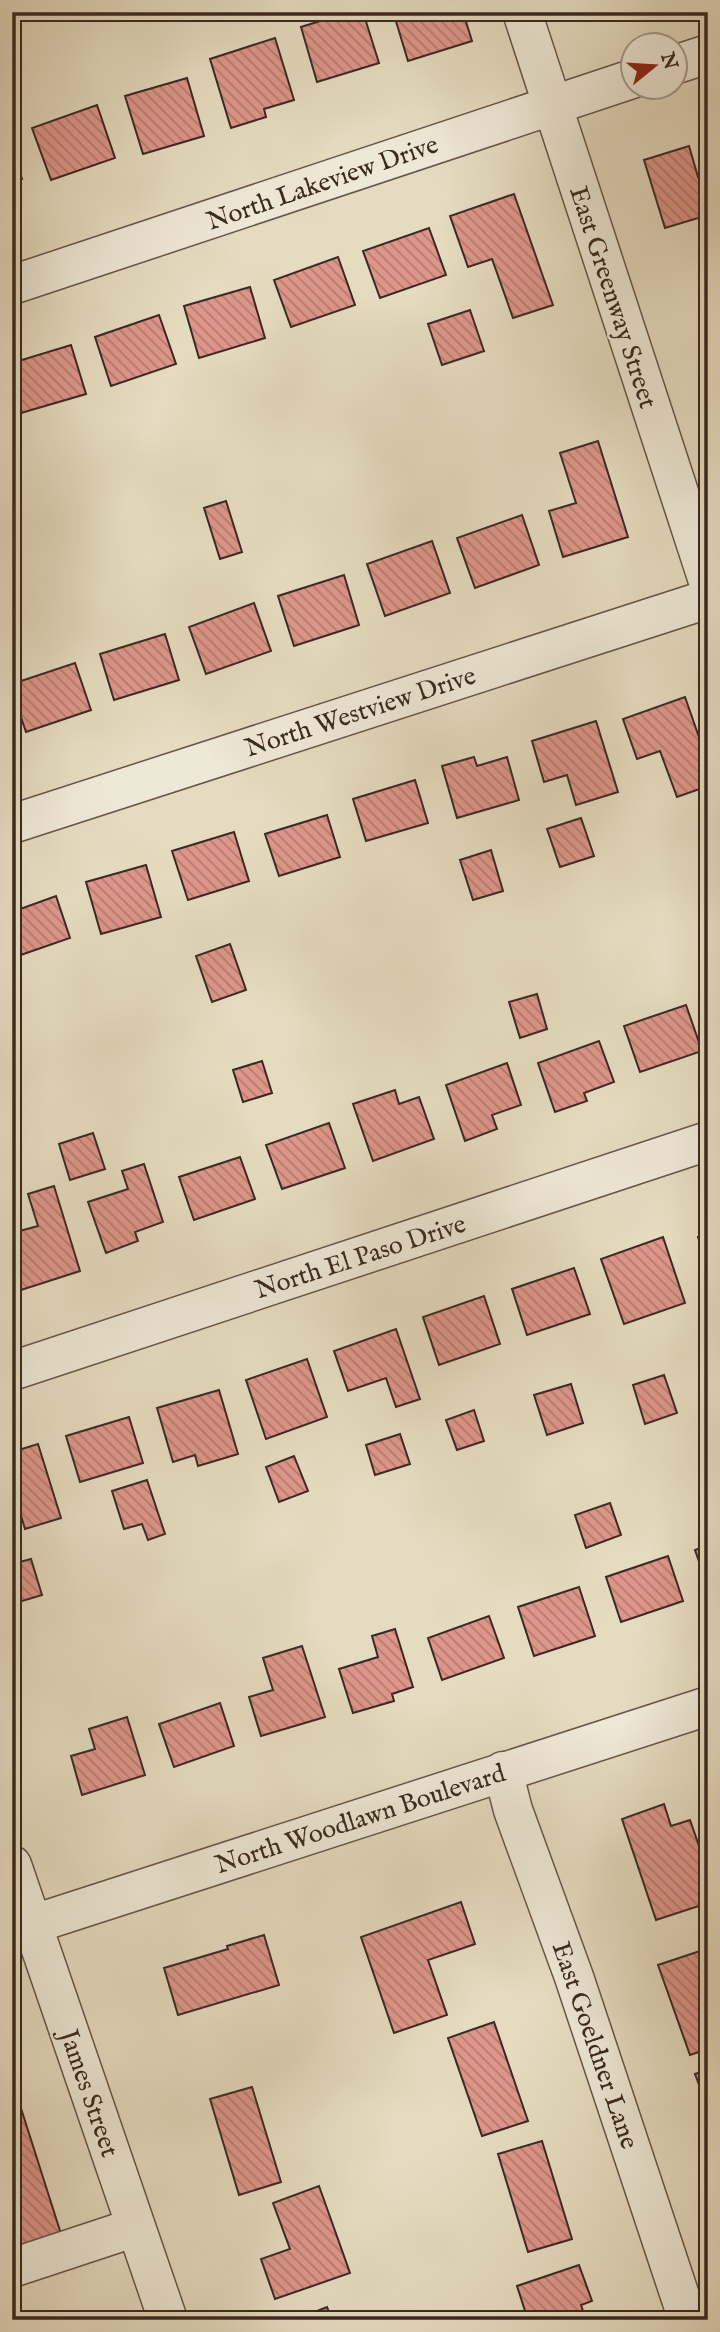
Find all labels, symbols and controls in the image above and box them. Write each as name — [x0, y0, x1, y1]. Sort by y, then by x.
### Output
north arrow — [618, 32, 688, 102]
text: N — [654, 49, 682, 73]
street label: North Lakeview Drive — [202, 128, 443, 239]
street label: East Greenway Street — [561, 182, 664, 413]
street label: North Westview Drive — [241, 660, 480, 765]
street label: North El Paso Drive — [251, 1208, 470, 1307]
street label: North Woodlawn Boulevard — [211, 1757, 510, 1882]
street label: East Goeldner Lane — [544, 1938, 646, 2154]
street label: James Street — [50, 2023, 126, 2162]

